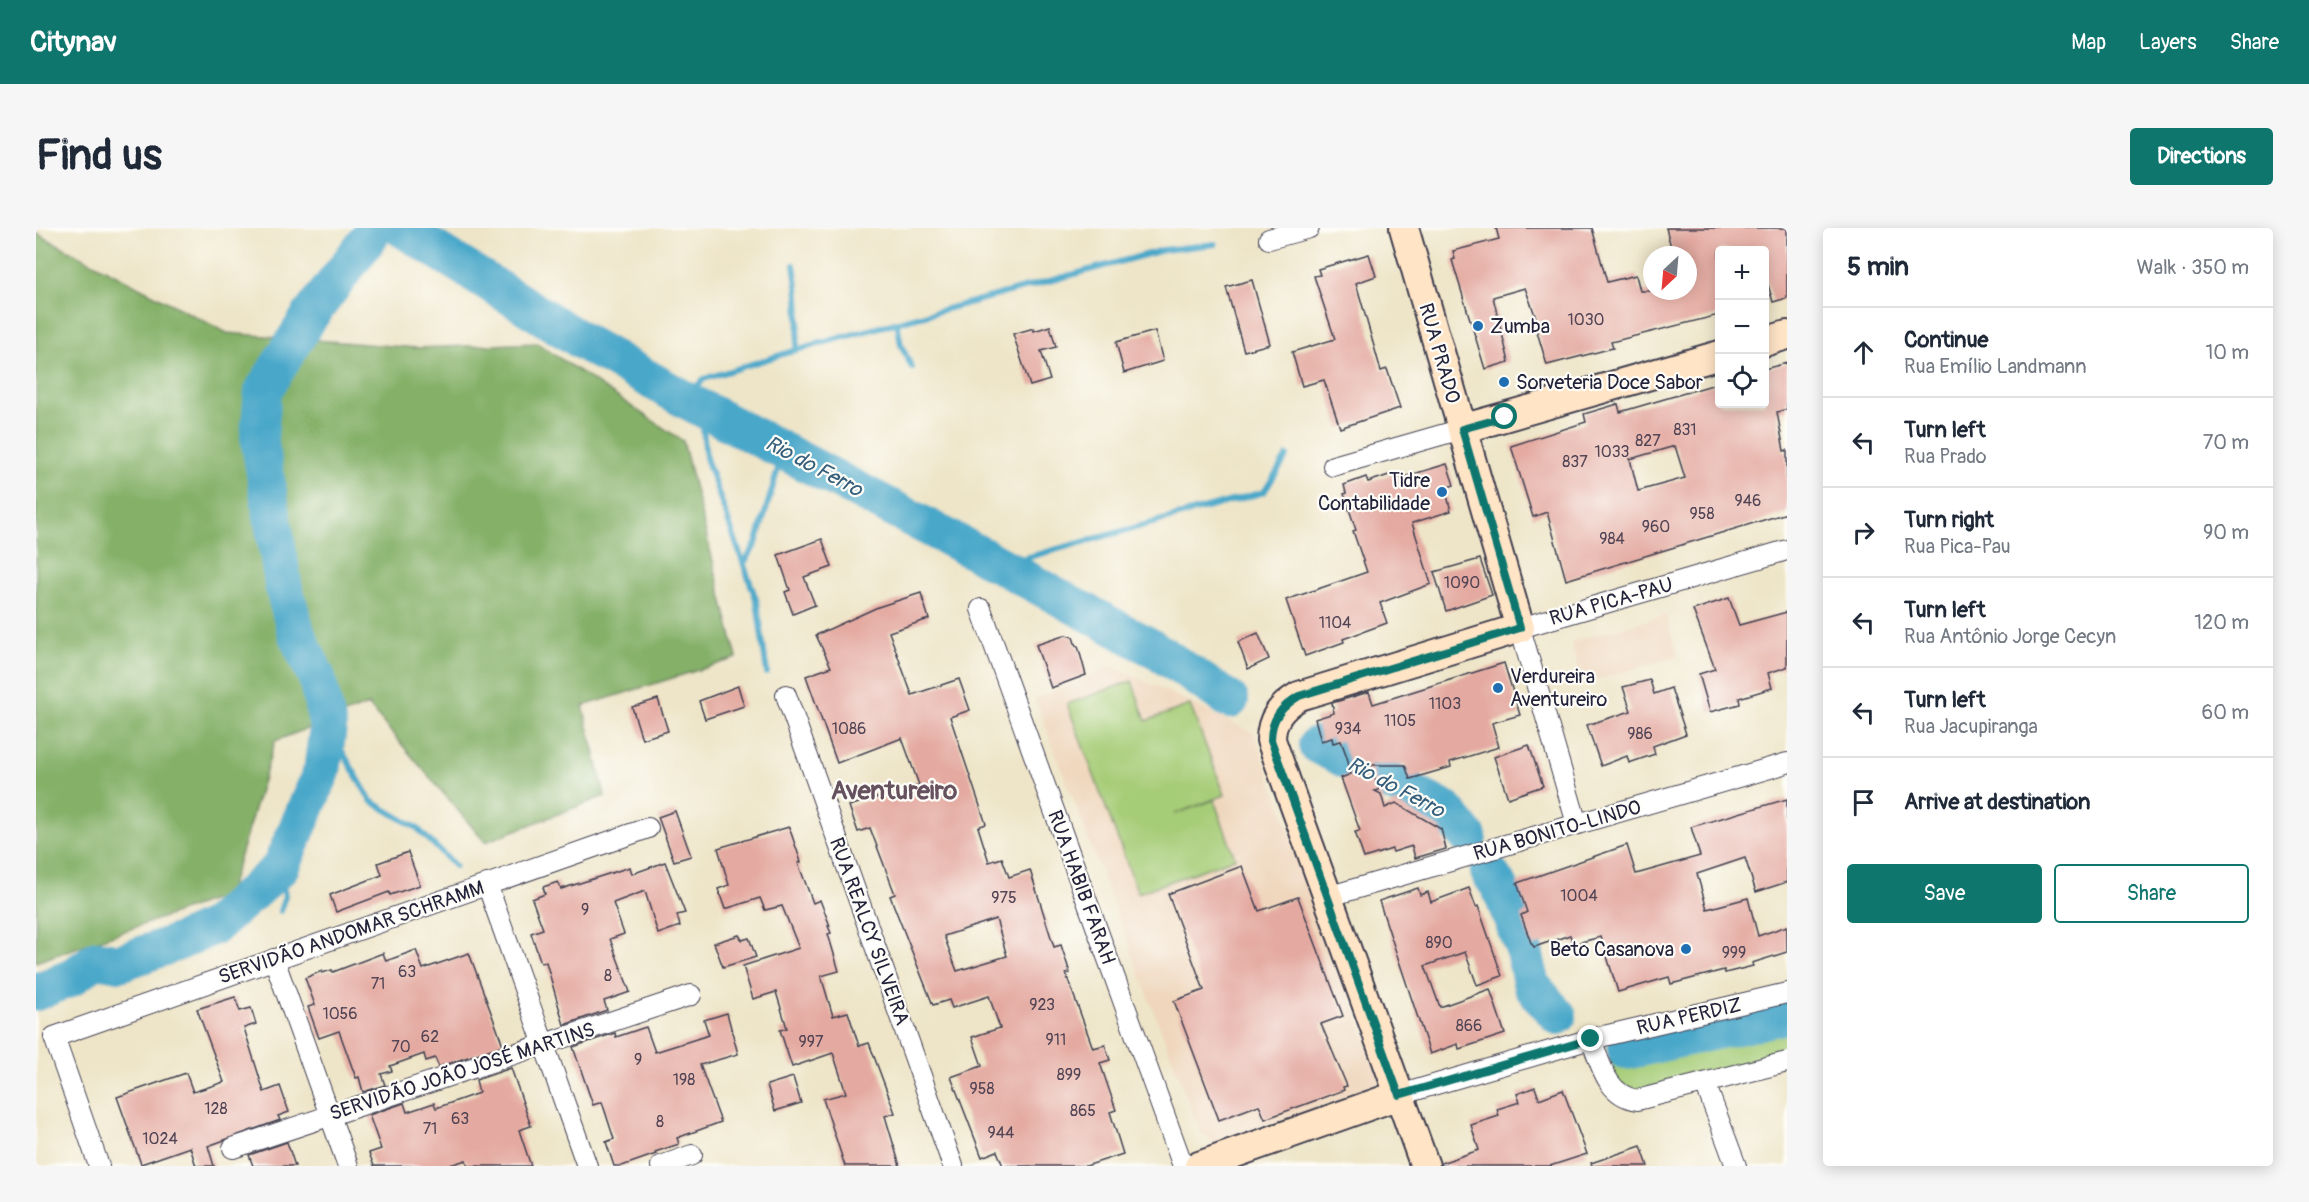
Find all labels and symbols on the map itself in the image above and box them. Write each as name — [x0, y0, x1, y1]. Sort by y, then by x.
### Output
north arrow — [1643, 246, 1697, 300]
street label: RUA PRADO — [1413, 300, 1466, 406]
house number: 1030 — [1567, 310, 1605, 330]
place label: Zumba — [1490, 314, 1550, 339]
marker: Zumba — [1471, 319, 1485, 333]
place label: Sorveteria Doce Sabor — [1516, 370, 1703, 395]
marker: Sorveteria Doce Sabor — [1497, 375, 1511, 389]
route start — [1491, 403, 1517, 429]
house number: 831 — [1673, 420, 1697, 440]
water label: Rio do Ferro — [761, 430, 868, 504]
house number: 827 — [1635, 431, 1661, 451]
house number: 1033 — [1594, 442, 1630, 462]
house number: 837 — [1562, 452, 1588, 472]
place label: Tidre Contabilidade — [1318, 468, 1430, 516]
marker: Tidre Contabilidade — [1435, 485, 1449, 499]
house number: 946 — [1735, 491, 1761, 511]
house number: 958 — [1690, 504, 1714, 524]
house number: 960 — [1642, 517, 1670, 537]
house number: 984 — [1599, 529, 1625, 549]
street label: RUA PICA-PAU — [1546, 572, 1676, 631]
house number: 1090 — [1444, 573, 1480, 593]
house number: 1104 — [1319, 613, 1351, 633]
place label: Verdureira Aventureiro — [1510, 664, 1607, 712]
marker: Verdureira Aventureiro — [1491, 681, 1505, 695]
house number: 1103 — [1429, 694, 1461, 714]
house number: 1105 — [1384, 711, 1416, 731]
house number: 1086 — [832, 719, 866, 739]
house number: 934 — [1335, 719, 1361, 739]
house number: 986 — [1627, 724, 1653, 744]
water label: Rio do Ferro — [1343, 751, 1450, 825]
district label: Aventureiro — [831, 775, 957, 807]
street label: RUA BONITO-LINDO — [1470, 795, 1644, 866]
street label: RUA HABIB FARAH — [1042, 807, 1121, 968]
street label: RUA REALCY SILVEIRA — [824, 834, 915, 1028]
street label: SERVIDÃO ANDOMAR SCHRAMM — [215, 875, 487, 990]
house number: 1004 — [1560, 886, 1598, 906]
house number: 975 — [991, 888, 1017, 908]
house number: 9 — [581, 900, 589, 920]
house number: 890 — [1425, 933, 1453, 953]
place label: Beto Casanova — [1550, 937, 1674, 962]
marker: Beto Casanova — [1679, 942, 1693, 956]
house number: 999 — [1722, 943, 1746, 963]
house number: 63 — [398, 962, 416, 982]
house number: 8 — [604, 966, 612, 986]
house number: 71 — [371, 974, 385, 994]
street label: RUA PERDIZ — [1634, 992, 1744, 1041]
house number: 923 — [1029, 995, 1055, 1015]
house number: 1056 — [322, 1004, 358, 1024]
house number: 866 — [1456, 1016, 1482, 1036]
street label: SERVIDÃO JOÃO JOSÉ MARTINS — [326, 1017, 598, 1126]
route end — [1577, 1025, 1603, 1051]
house number: 62 — [421, 1027, 439, 1047]
house number: 911 — [1046, 1030, 1066, 1050]
house number: 997 — [799, 1032, 824, 1052]
house number: 70 — [391, 1037, 411, 1057]
house number: 9 — [634, 1050, 642, 1070]
house number: 899 — [1057, 1065, 1081, 1085]
house number: 198 — [673, 1070, 695, 1090]
house number: 958 — [970, 1079, 994, 1099]
house number: 128 — [204, 1099, 228, 1119]
house number: 865 — [1070, 1101, 1096, 1121]
house number: 63 — [451, 1109, 469, 1129]
house number: 8 — [656, 1112, 664, 1132]
house number: 71 — [423, 1119, 437, 1139]
house number: 944 — [988, 1123, 1014, 1143]
house number: 1024 — [142, 1129, 178, 1149]

